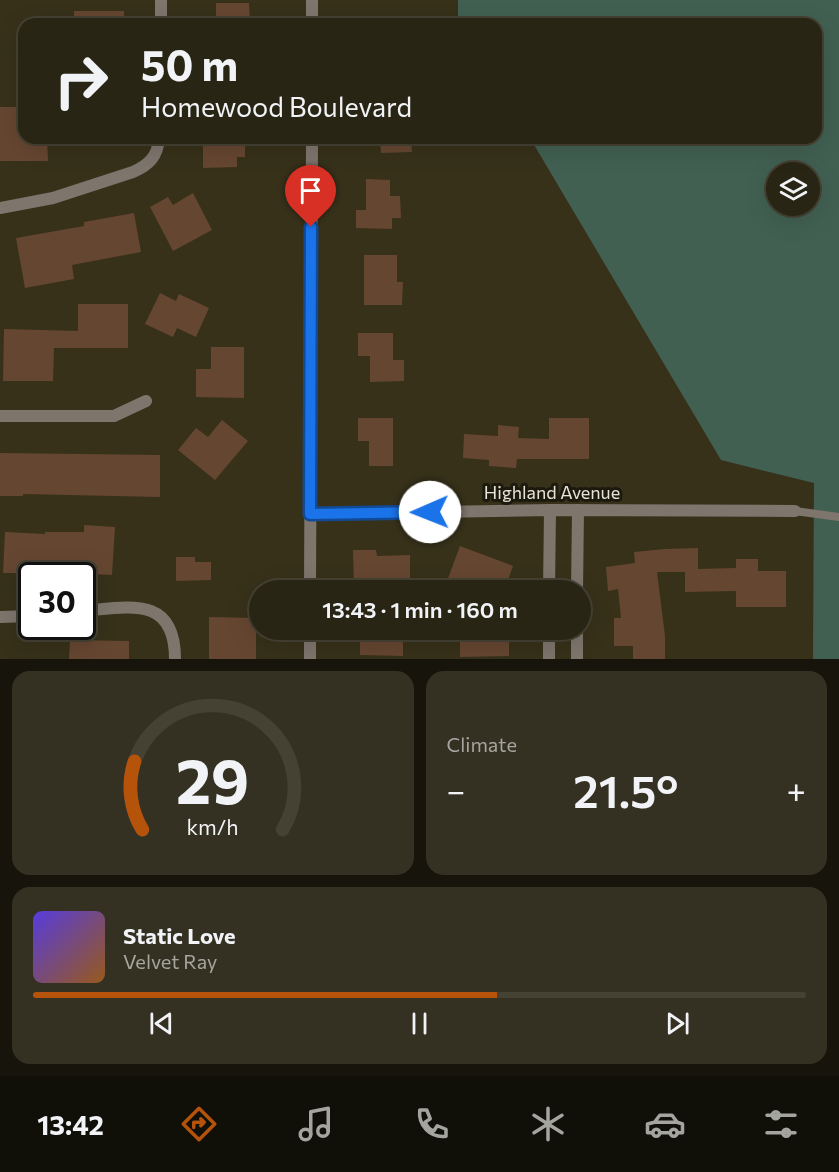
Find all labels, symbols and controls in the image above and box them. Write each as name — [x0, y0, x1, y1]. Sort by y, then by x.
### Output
text: 50 m — [141, 38, 238, 90]
icon: right — [42, 42, 120, 120]
text: Homewood Boulevard — [141, 90, 412, 123]
map controls — [766, 162, 820, 216]
button: layers — [766, 162, 820, 216]
pin — [285, 165, 336, 227]
icon: arrive — [294, 174, 327, 207]
position arrow — [398, 480, 462, 544]
street label: Highland Avenue — [484, 481, 620, 503]
speed limit sign: 30 — [18, 562, 96, 640]
text: 13:43 · 1 min · 160 m — [322, 596, 518, 623]
text: Climate — [447, 732, 517, 756]
text: 29 — [176, 741, 250, 817]
text: 21.5° — [573, 762, 679, 817]
text: − — [447, 769, 465, 810]
text: + — [787, 769, 806, 810]
text: km/h — [187, 813, 239, 839]
text: Static Love — [123, 922, 236, 949]
text: Velvet Ray — [123, 949, 217, 973]
icon: previous — [145, 1007, 178, 1040]
icon: pause — [403, 1007, 436, 1040]
icon: next — [661, 1007, 694, 1040]
icon: directions — [178, 1103, 220, 1145]
icon: music — [295, 1103, 337, 1145]
icon: phone — [411, 1103, 453, 1145]
icon: climate — [527, 1103, 569, 1145]
icon: car — [644, 1103, 686, 1145]
icon: filters — [760, 1103, 802, 1145]
text: 13:42 — [37, 1108, 104, 1141]

